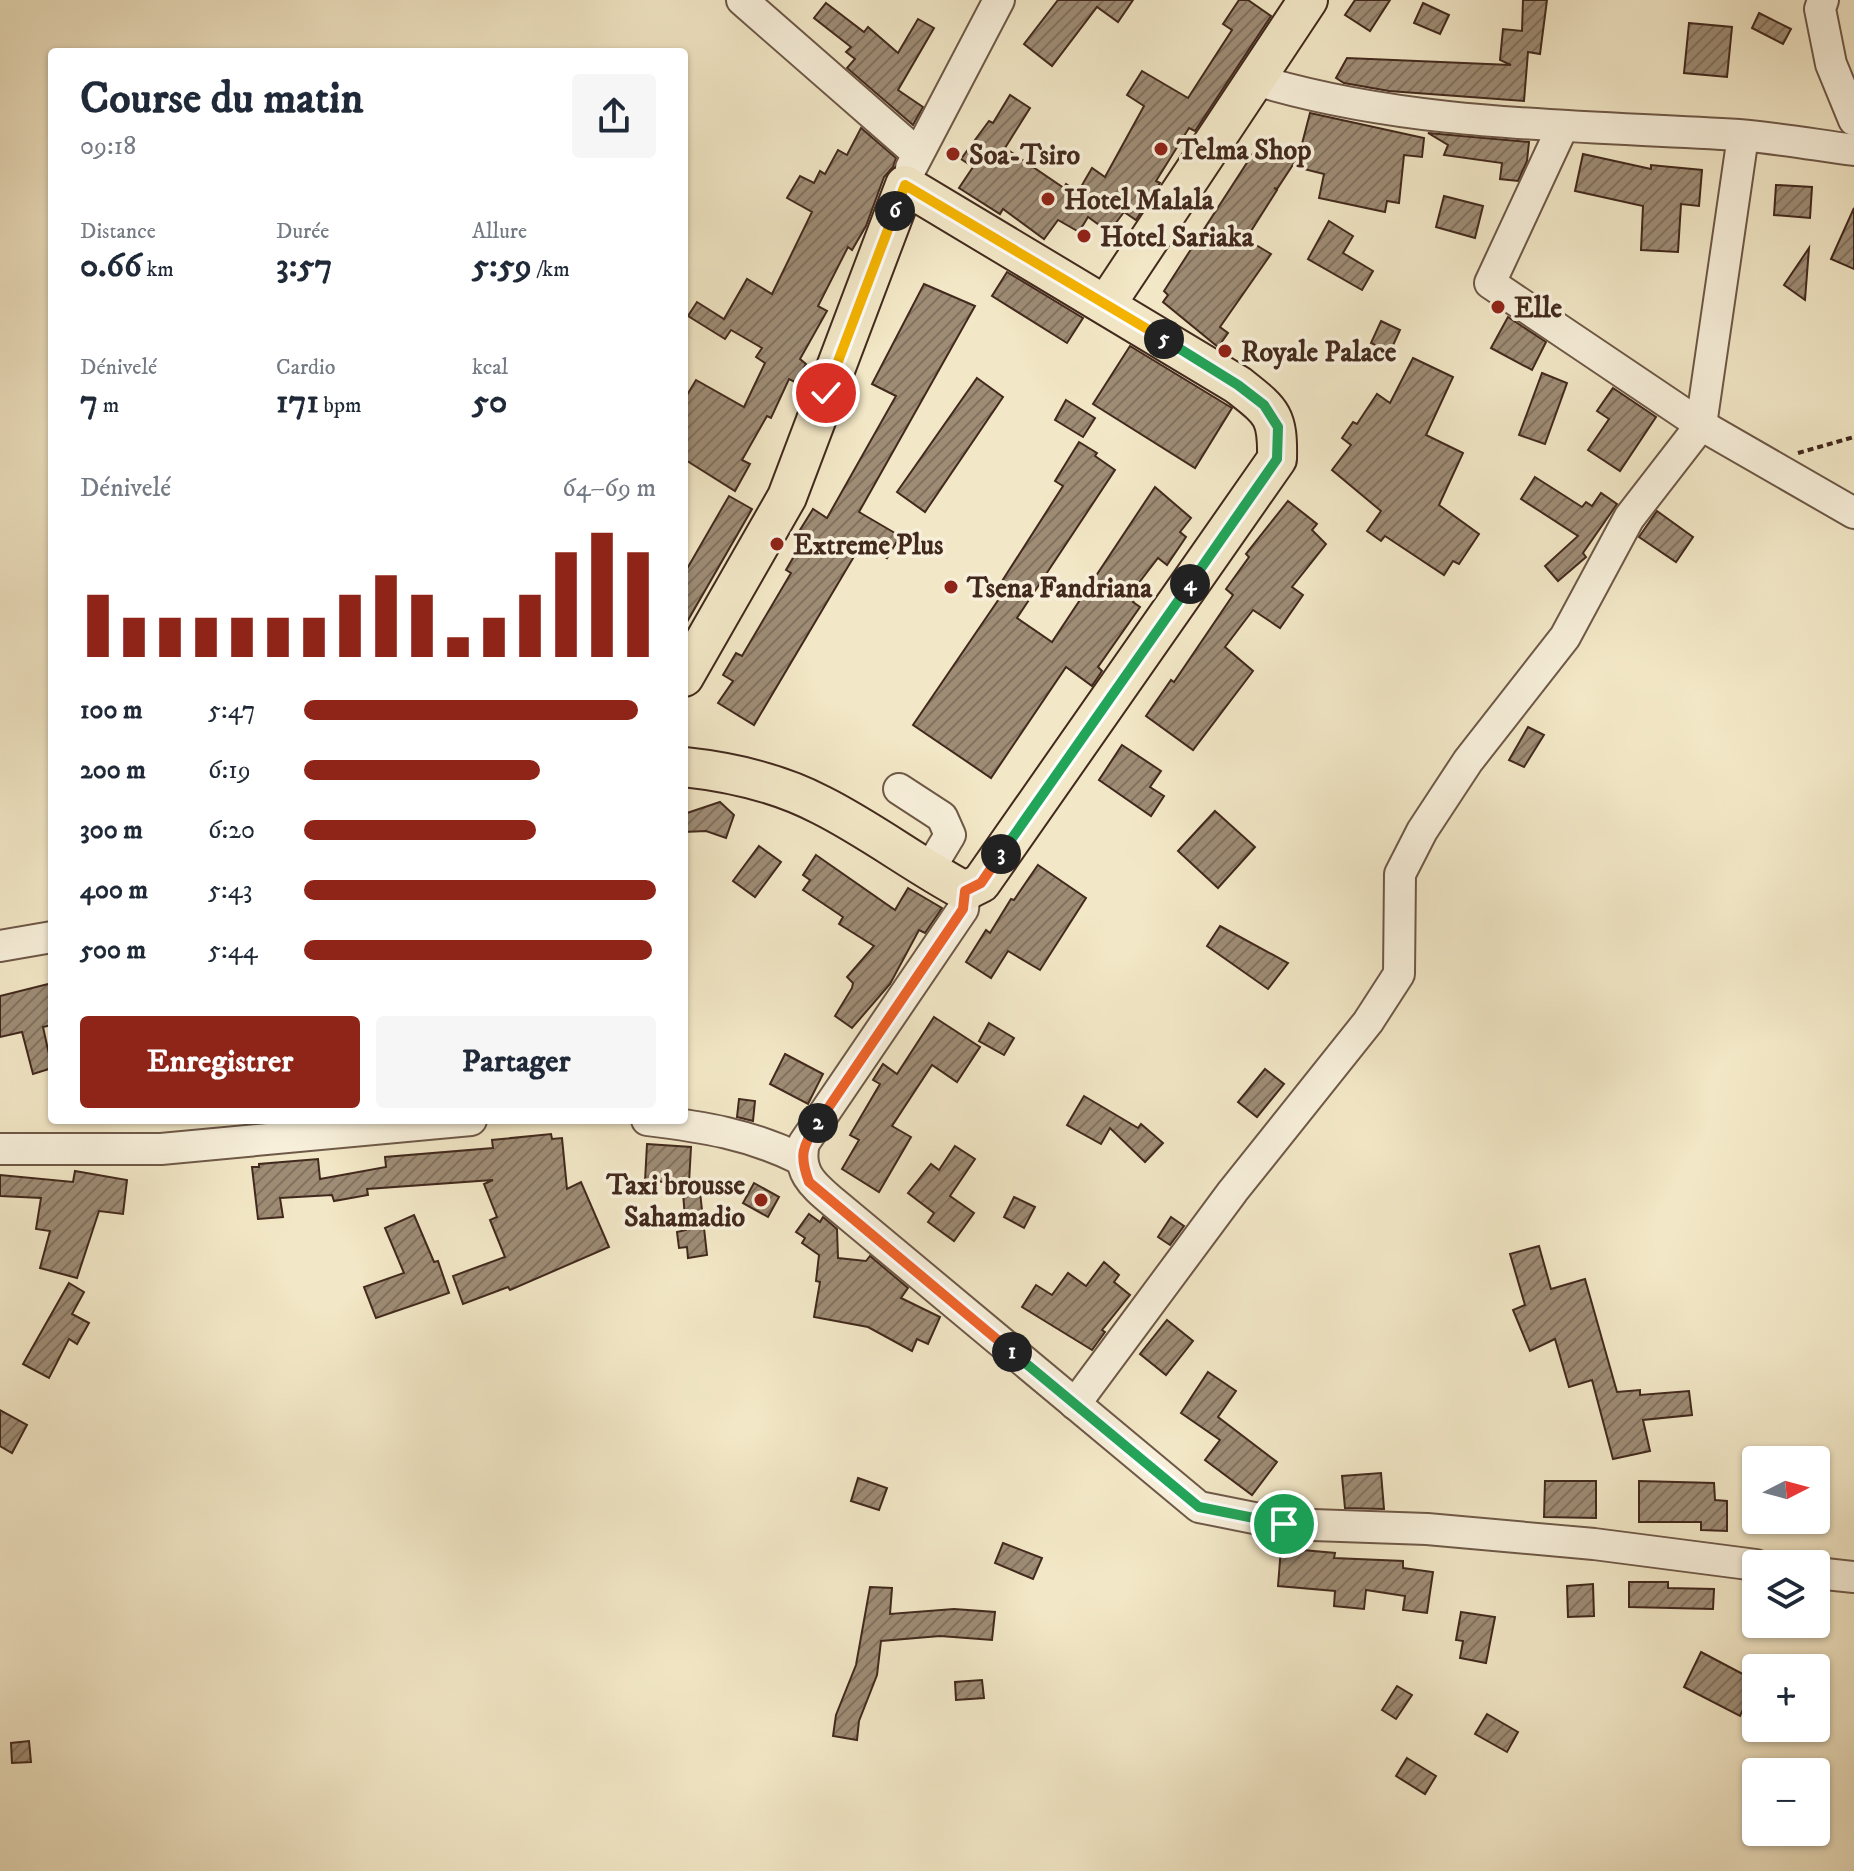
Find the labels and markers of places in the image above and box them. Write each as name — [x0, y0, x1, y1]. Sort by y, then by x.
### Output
place label: Telma Shop — [1176, 133, 1311, 168]
place label: Soa-Tsiro — [969, 138, 1080, 173]
marker: Telma Shop — [1152, 140, 1170, 158]
marker: Soa-Tsiro — [944, 145, 962, 163]
place label: Hotel Malala — [1064, 183, 1215, 218]
marker: Hotel Malala — [1039, 190, 1057, 208]
pin: 6 — [875, 191, 915, 231]
place label: Hotel Sariaka — [1100, 220, 1255, 255]
marker: Hotel Sariaka — [1075, 227, 1093, 245]
place label: Elle — [1514, 291, 1563, 326]
marker: Elle — [1489, 298, 1507, 316]
pin: 5 — [1144, 319, 1184, 359]
place label: Royale Palace — [1241, 335, 1397, 370]
marker: Royale Palace — [1216, 342, 1234, 360]
pin — [792, 359, 860, 427]
place label: Extreme Plus — [793, 528, 944, 563]
marker: Extreme Plus — [768, 535, 786, 553]
pin: 4 — [1170, 564, 1210, 604]
place label: Tsena Fandriana — [966, 571, 1153, 606]
marker: Tsena Fandriana — [942, 578, 960, 596]
pin: 3 — [981, 834, 1021, 874]
pin: 2 — [798, 1103, 838, 1143]
place label: Taxi brousse Sahamadio — [606, 1168, 745, 1235]
marker: Taxi brousse Sahamadio — [752, 1191, 770, 1209]
pin: 1 — [992, 1332, 1032, 1372]
pin — [1250, 1490, 1318, 1558]

